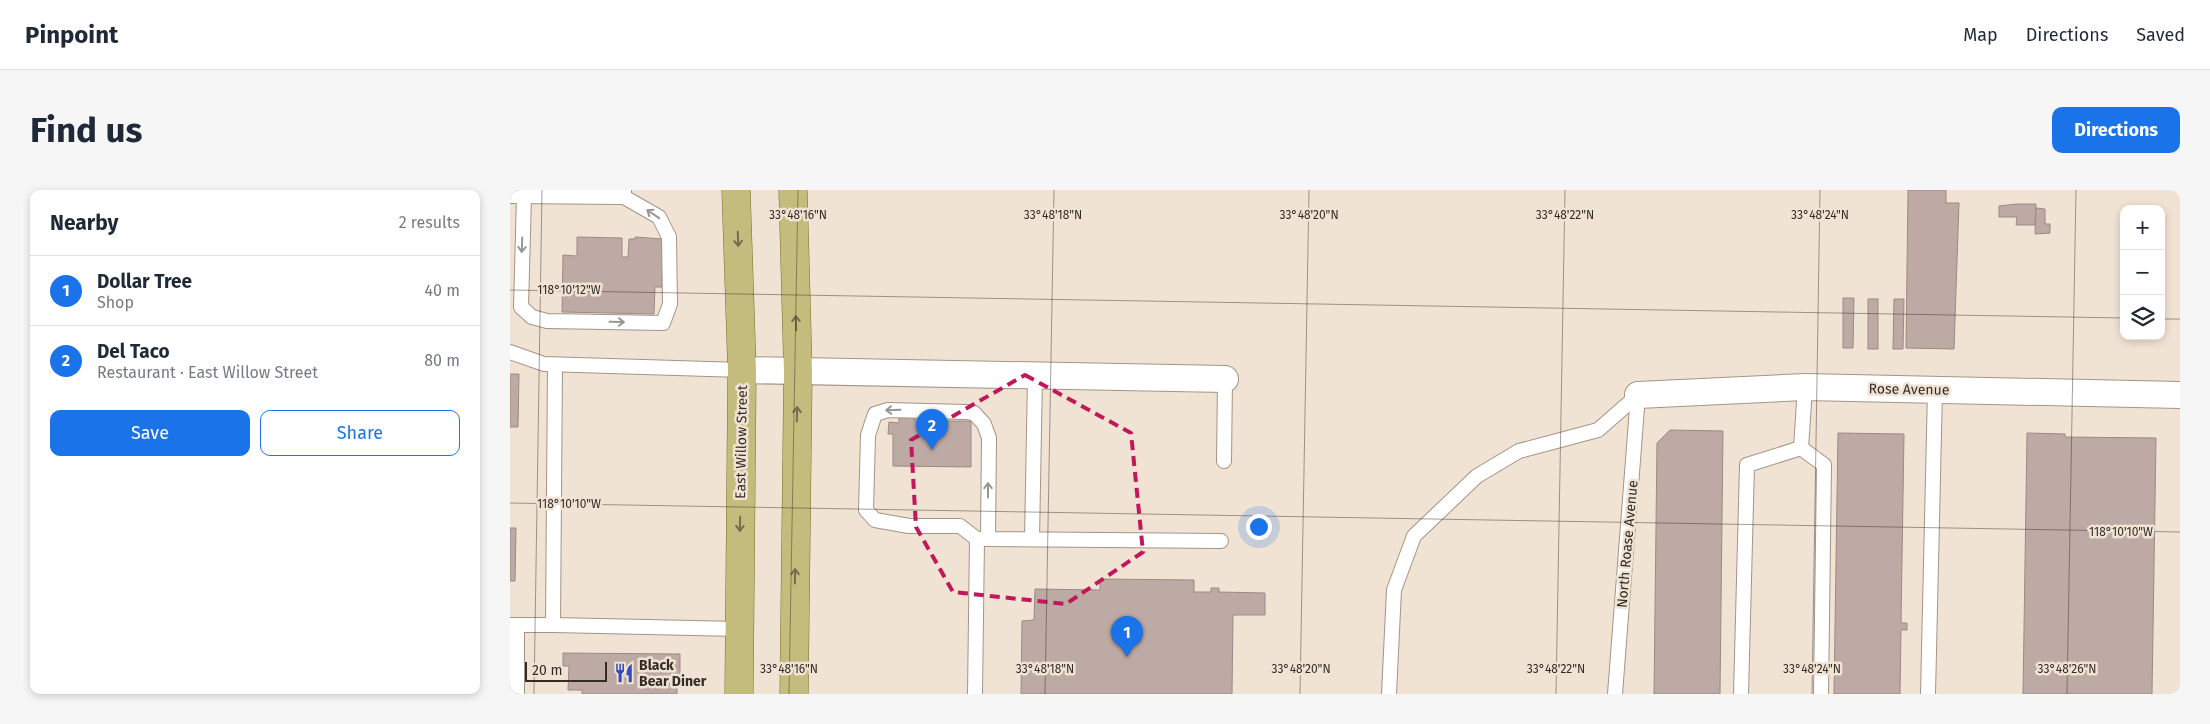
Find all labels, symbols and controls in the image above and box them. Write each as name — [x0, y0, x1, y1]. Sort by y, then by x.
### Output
text: Pinpoint — [25, 21, 118, 49]
text: Map — [1963, 24, 1998, 46]
text: Directions — [2026, 24, 2108, 46]
text: Saved — [2136, 24, 2185, 46]
button: Directions — [2052, 107, 2180, 153]
text: Find us — [30, 109, 142, 151]
map controls — [2120, 205, 2165, 340]
button: + — [2120, 205, 2165, 250]
text: 33°48'16"N — [769, 208, 827, 222]
text: 33°48'18"N — [1024, 208, 1082, 222]
text: 33°48'20"N — [1279, 208, 1339, 222]
text: 33°48'22"N — [1536, 208, 1594, 222]
text: 33°48'24"N — [1791, 208, 1849, 222]
one-way arrow — [646, 209, 660, 219]
text: Nearby — [50, 210, 118, 236]
text: 2 results — [399, 213, 460, 232]
one-way arrow — [733, 230, 743, 246]
one-way arrow — [518, 237, 527, 253]
button: − — [2120, 250, 2165, 295]
text: Dollar Tree — [97, 270, 192, 293]
text: 1 — [62, 281, 70, 300]
text: 40 m — [425, 281, 460, 300]
text: 118°10'12"W — [537, 283, 601, 297]
text: Shop — [97, 293, 134, 312]
button: layers — [2120, 295, 2165, 340]
one-way arrow — [792, 316, 801, 332]
one-way arrow — [608, 317, 625, 327]
text: Del Taco — [97, 340, 170, 363]
text: 2 — [62, 351, 70, 370]
text: 80 m — [424, 351, 460, 370]
text: Restaurant · East Willow Street — [97, 363, 318, 382]
street label: Rose Avenue — [1868, 380, 1950, 399]
street label: East Willow Street — [732, 384, 751, 499]
one-way arrow — [792, 406, 802, 422]
one-way arrow — [886, 406, 902, 415]
pin: 2 — [916, 409, 948, 450]
button: Save — [50, 410, 250, 456]
button: Share — [260, 410, 460, 456]
street label: North Roase Avenue — [1613, 479, 1642, 609]
one-way arrow — [983, 482, 993, 498]
text: 118°10'10"W — [537, 497, 601, 511]
your location — [1246, 514, 1272, 540]
one-way arrow — [735, 515, 745, 531]
text: 118°10'10"W — [2089, 525, 2153, 539]
one-way arrow — [790, 569, 800, 585]
pin: 1 — [1111, 616, 1143, 657]
place label: Black Bear Diner — [639, 657, 707, 690]
scale bar — [525, 659, 608, 682]
text: 20 m — [532, 662, 562, 679]
restaurant icon: Black Bear Diner — [613, 662, 635, 684]
text: 33°48'16"N — [760, 662, 818, 676]
text: 33°48'18"N — [1016, 662, 1074, 676]
text: 33°48'20"N — [1271, 662, 1331, 676]
text: 33°48'22"N — [1527, 662, 1585, 676]
text: 33°48'24"N — [1783, 662, 1841, 676]
text: 33°48'26"N — [2038, 662, 2096, 676]

